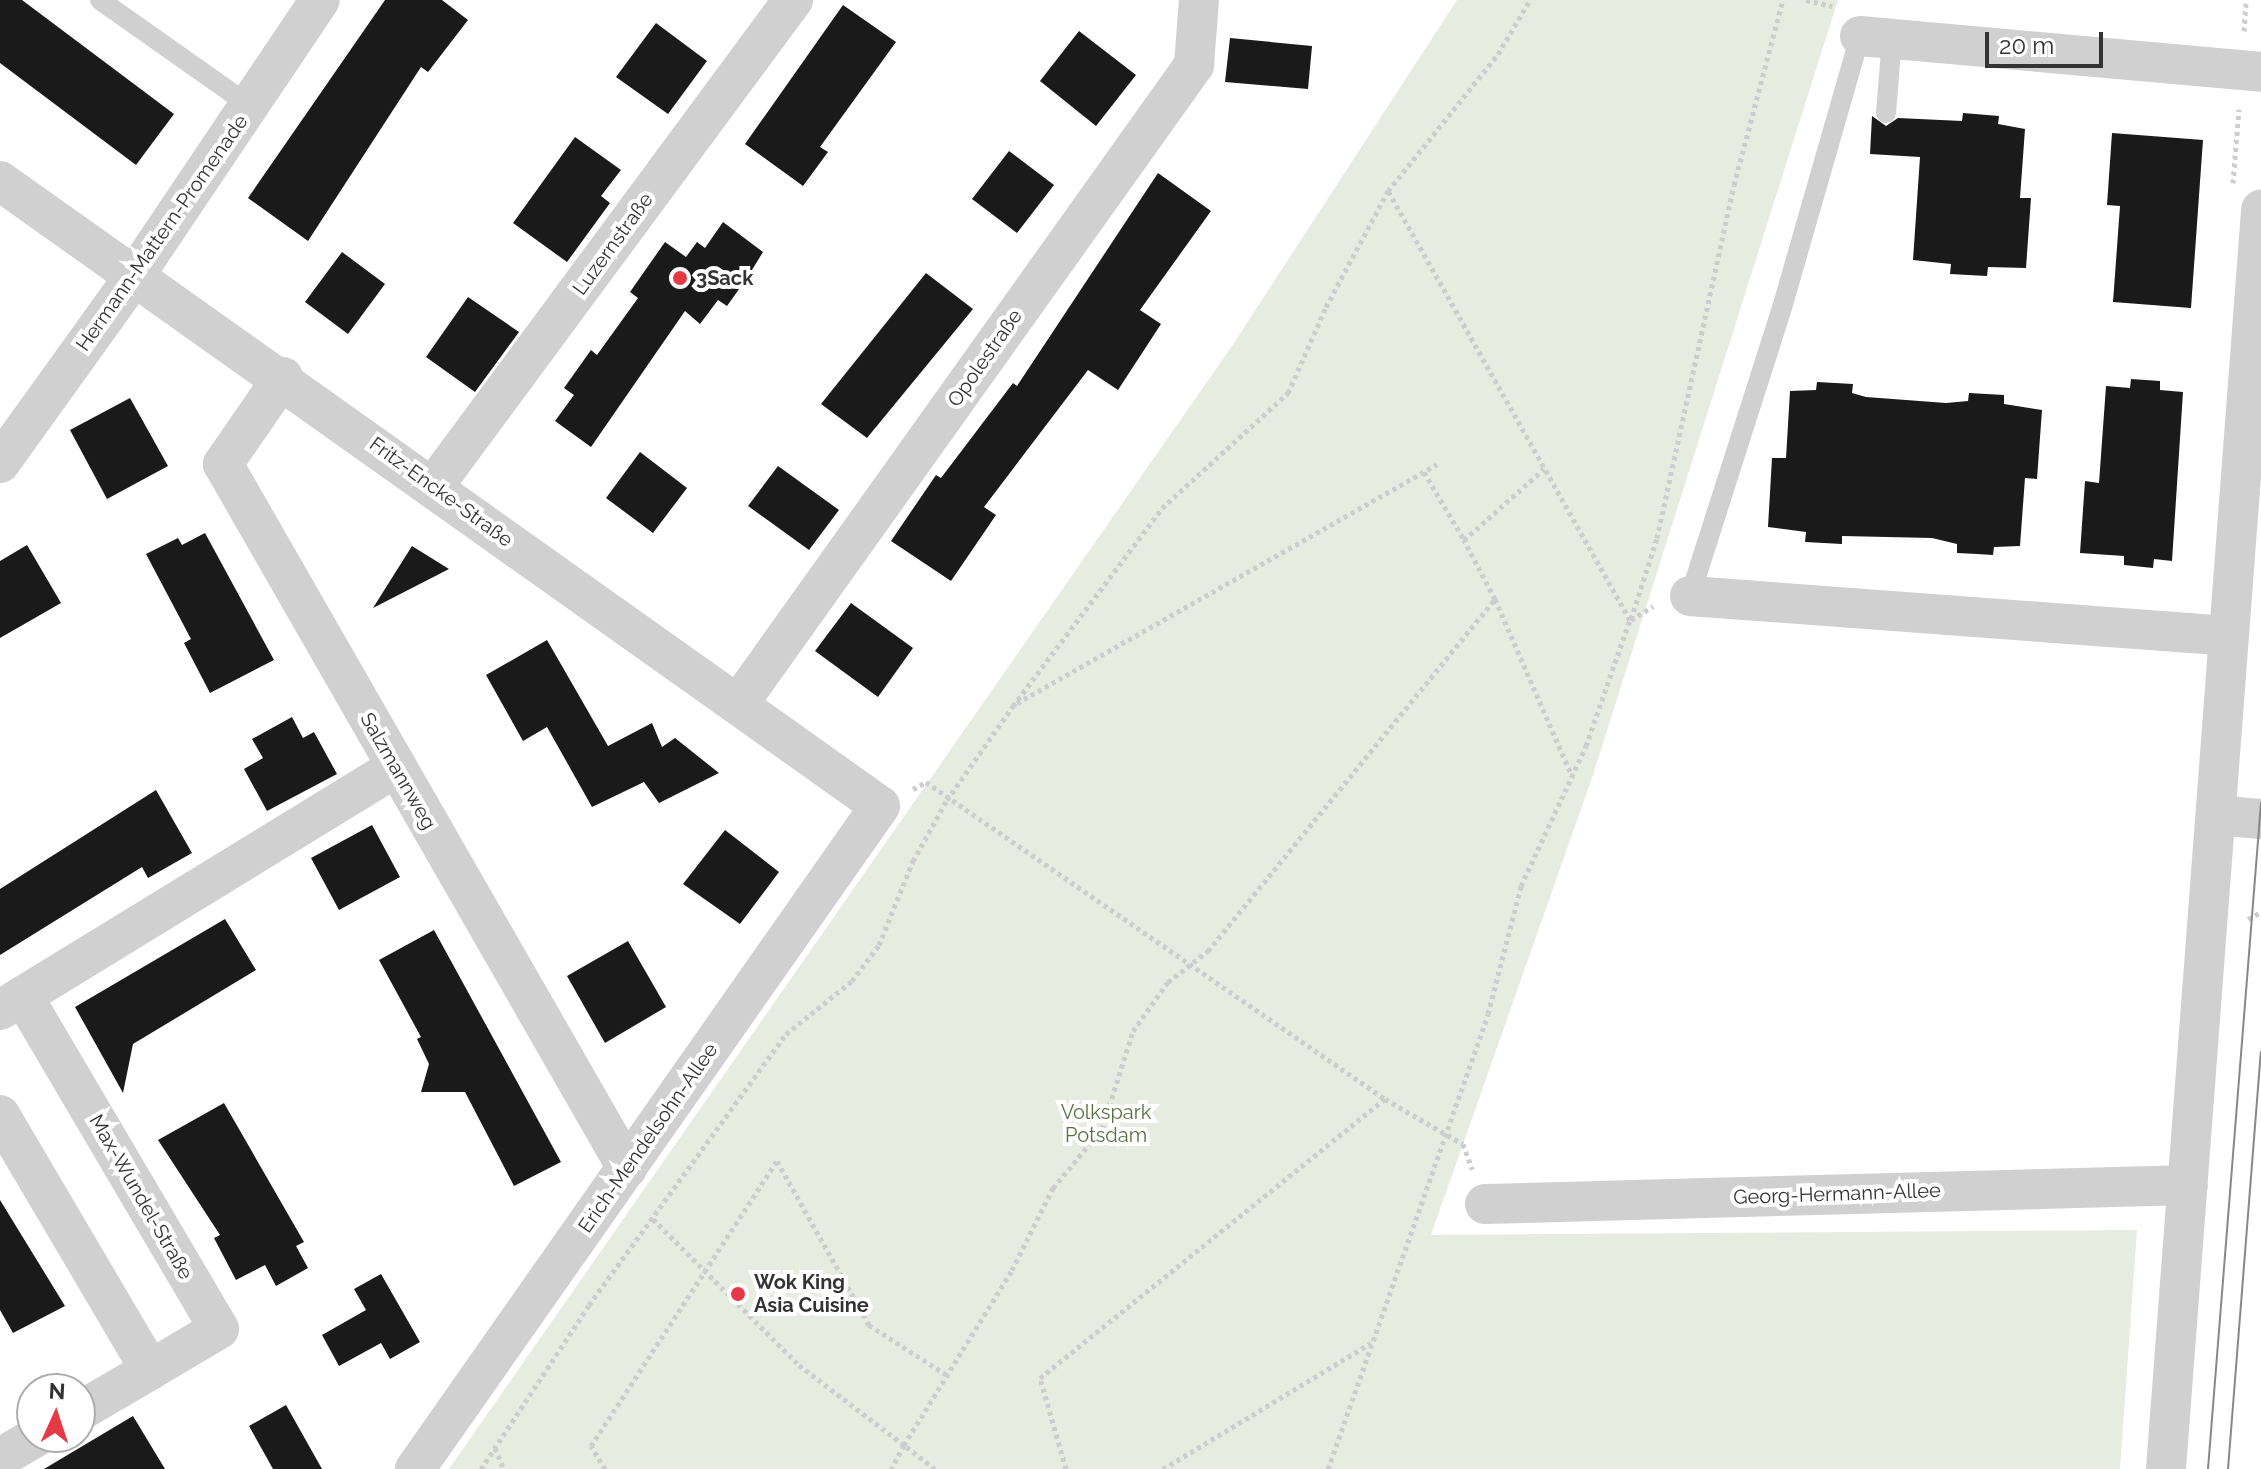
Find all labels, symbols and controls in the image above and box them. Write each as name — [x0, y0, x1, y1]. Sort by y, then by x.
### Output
scale bar — [1989, 16, 2107, 66]
text: 20 m — [1999, 31, 2054, 60]
street label: Hermann-Mattern-Promenade — [71, 110, 253, 356]
street label: Luzernstraße — [568, 188, 658, 300]
place label: 3Sack — [696, 266, 753, 290]
marker: 3Sack — [671, 269, 689, 287]
street label: Opolestraße — [943, 305, 1027, 411]
street label: Fritz-Encke-Straße — [365, 432, 517, 552]
street label: Salzmannweg — [355, 708, 441, 834]
street label: Erich-Mendelsohn-Allee — [573, 1039, 723, 1237]
park label: Volkspark Potsdam — [1061, 1101, 1151, 1148]
street label: Max-Wundel-Straße — [84, 1110, 198, 1284]
street label: Georg-Hermann-Allee — [1733, 1178, 1941, 1210]
place label: Wok King Asia Cuisine — [754, 1270, 869, 1317]
marker: Wok King Asia Cuisine — [729, 1285, 747, 1303]
north arrow — [16, 1373, 96, 1453]
text: N — [48, 1378, 66, 1404]

